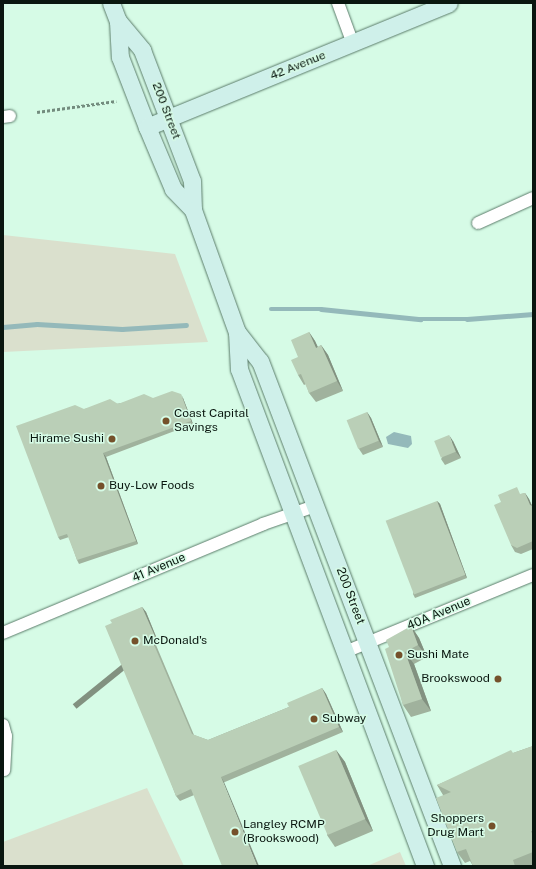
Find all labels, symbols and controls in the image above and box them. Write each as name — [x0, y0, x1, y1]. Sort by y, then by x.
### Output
street label: 42 Avenue — [268, 48, 328, 84]
street label: 200 Street — [149, 81, 183, 141]
place label: Coast Capital Savings — [174, 407, 249, 435]
marker: Coast Capital Savings — [161, 416, 171, 426]
place label: Hirame Sushi — [30, 432, 104, 446]
marker: Hirame Sushi — [107, 434, 117, 444]
place label: Buy-Low Foods — [109, 479, 194, 493]
marker: Buy-Low Foods — [96, 481, 106, 491]
street label: 41 Avenue — [130, 550, 188, 586]
street label: 200 Street — [333, 566, 367, 626]
street label: 40A Avenue — [405, 594, 473, 634]
place label: McDonald's — [143, 634, 207, 648]
marker: McDonald's — [130, 636, 140, 646]
place label: Sushi Mate — [407, 648, 469, 662]
marker: Sushi Mate — [394, 650, 404, 660]
place label: Brookswood — [421, 672, 490, 686]
marker: Brookswood — [493, 674, 503, 684]
place label: Subway — [322, 712, 366, 726]
marker: Subway — [309, 714, 319, 724]
place label: Shoppers Drug Mart — [427, 812, 484, 840]
place label: Langley RCMP (Brookswood) — [243, 818, 325, 846]
marker: Shoppers Drug Mart — [487, 821, 497, 831]
marker: Langley RCMP (Brookswood) — [230, 827, 240, 837]

